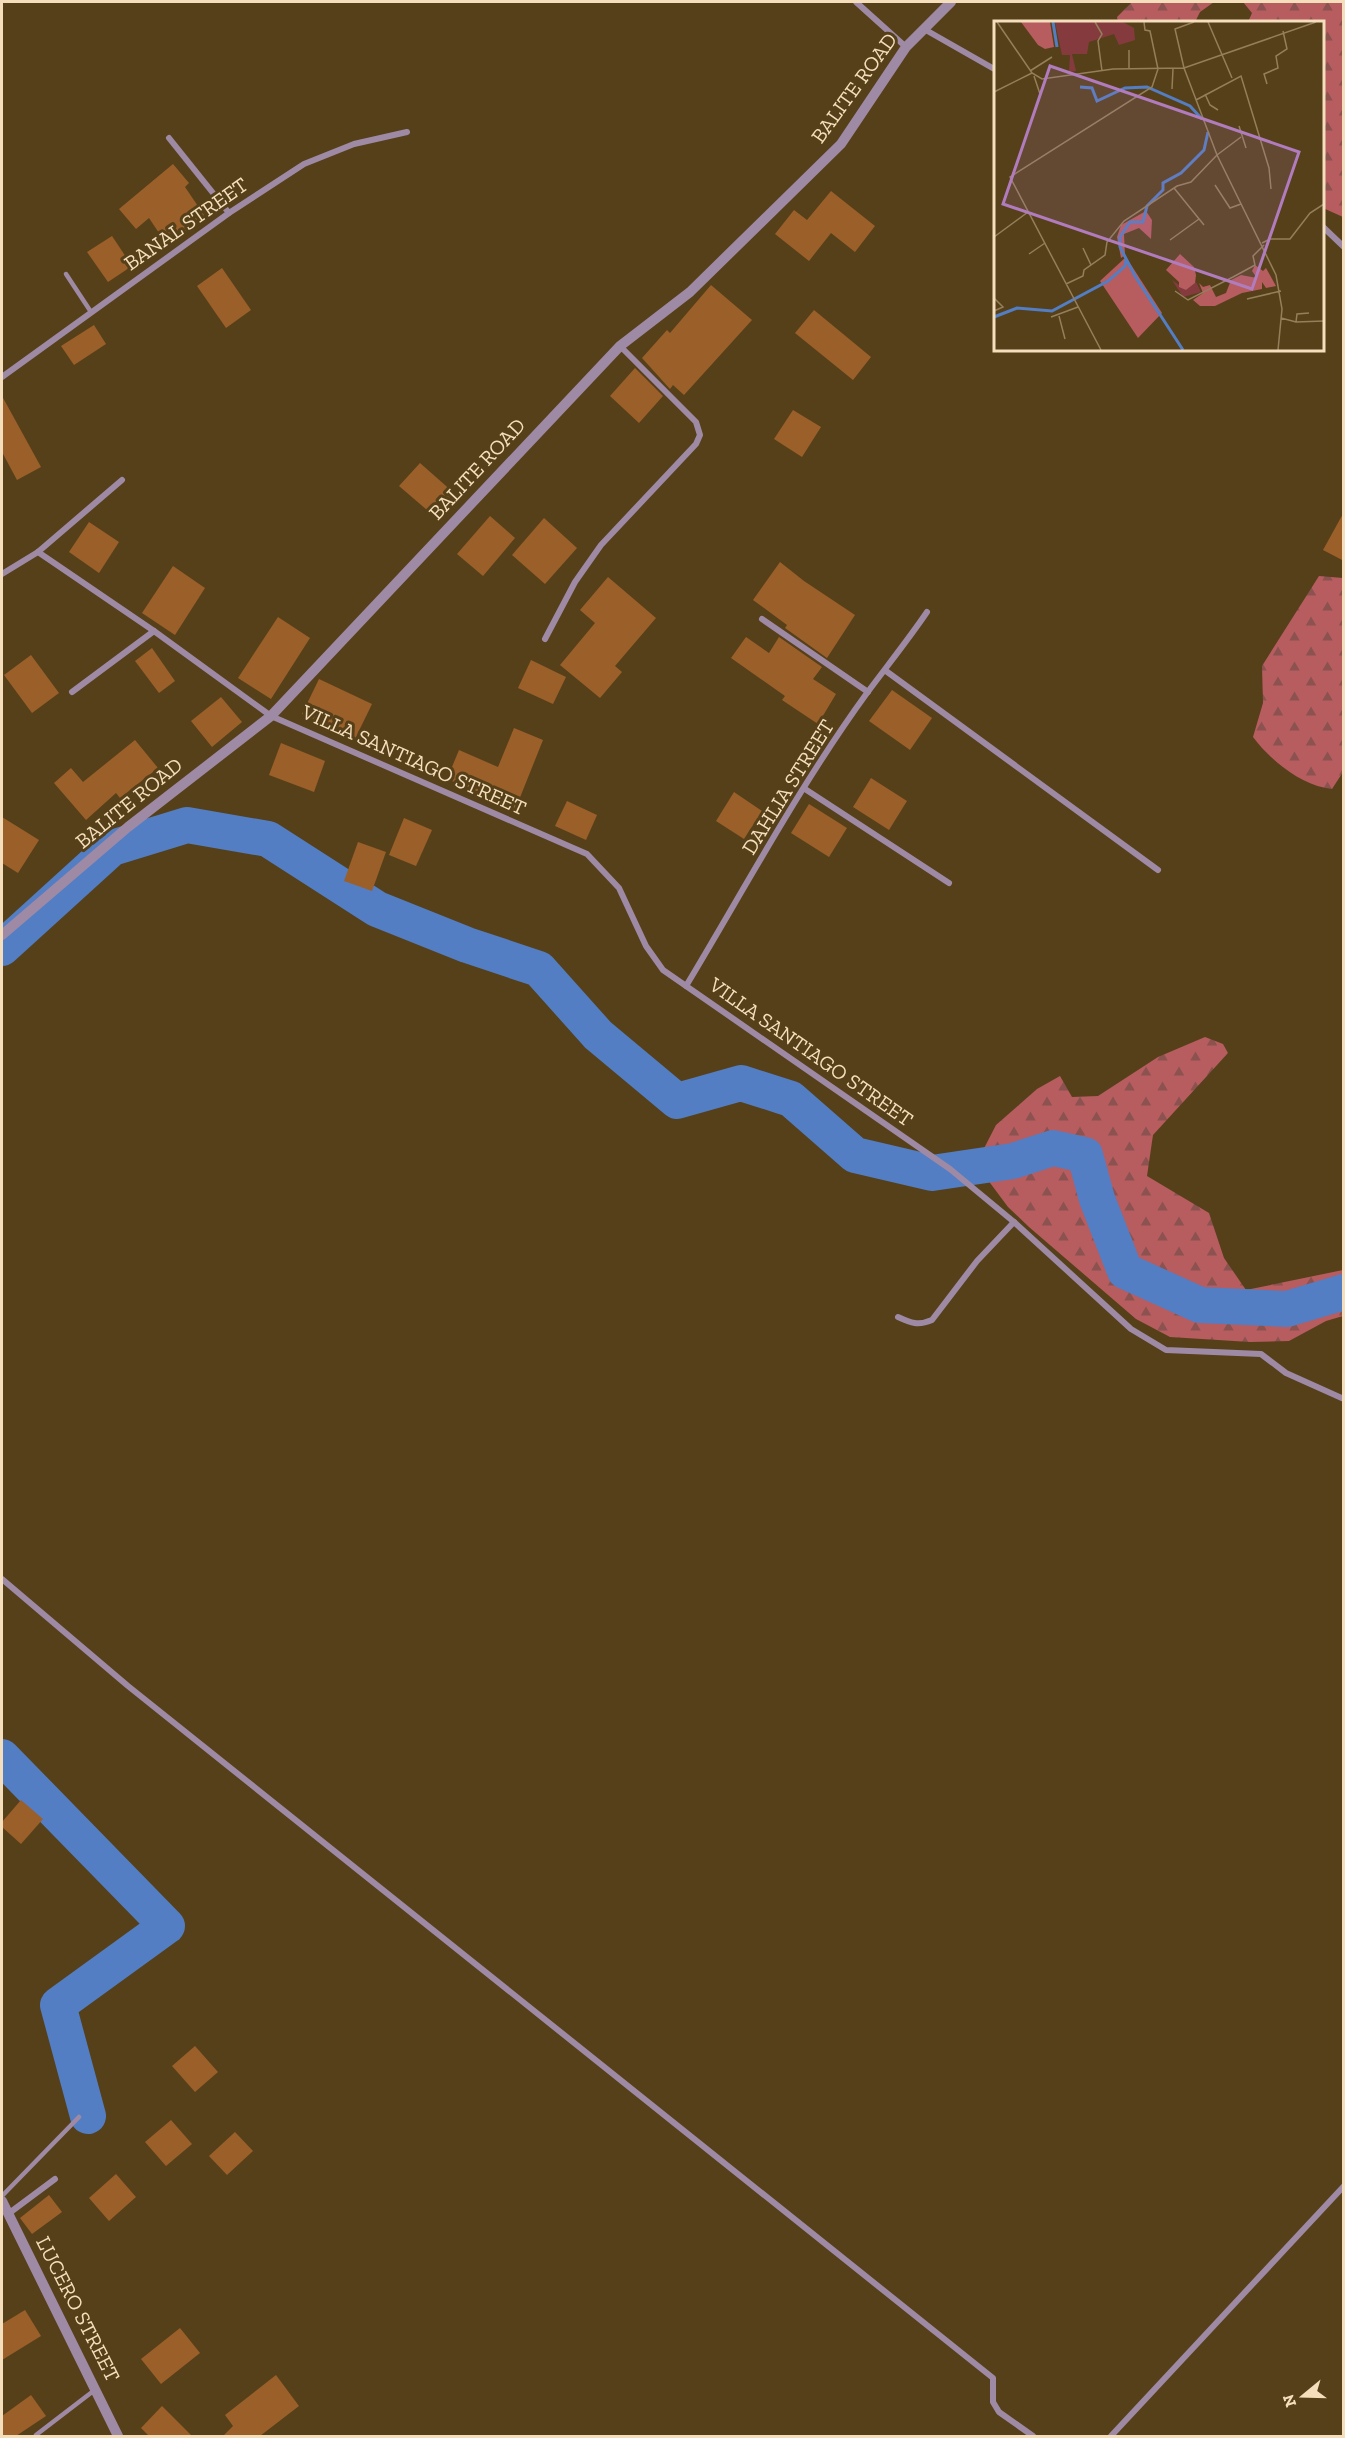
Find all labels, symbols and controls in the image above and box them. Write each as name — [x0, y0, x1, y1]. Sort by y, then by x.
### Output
inset map — [994, 21, 1324, 351]
street label: BALITE ROAD — [805, 28, 902, 148]
street label: BANAL STREET — [119, 172, 252, 275]
street label: BALITE ROAD — [423, 413, 530, 525]
street label: VILLA SANTIAGO STREET — [297, 698, 530, 820]
street label: DAHLIA STREET — [736, 715, 839, 859]
street label: BALITE ROAD — [70, 752, 187, 853]
street label: VILLA SANTIAGO STREET — [704, 971, 918, 1132]
street label: LUCERO STREET — [31, 2232, 126, 2386]
north arrow — [1273, 2366, 1333, 2426]
text: N — [1278, 2392, 1300, 2410]

